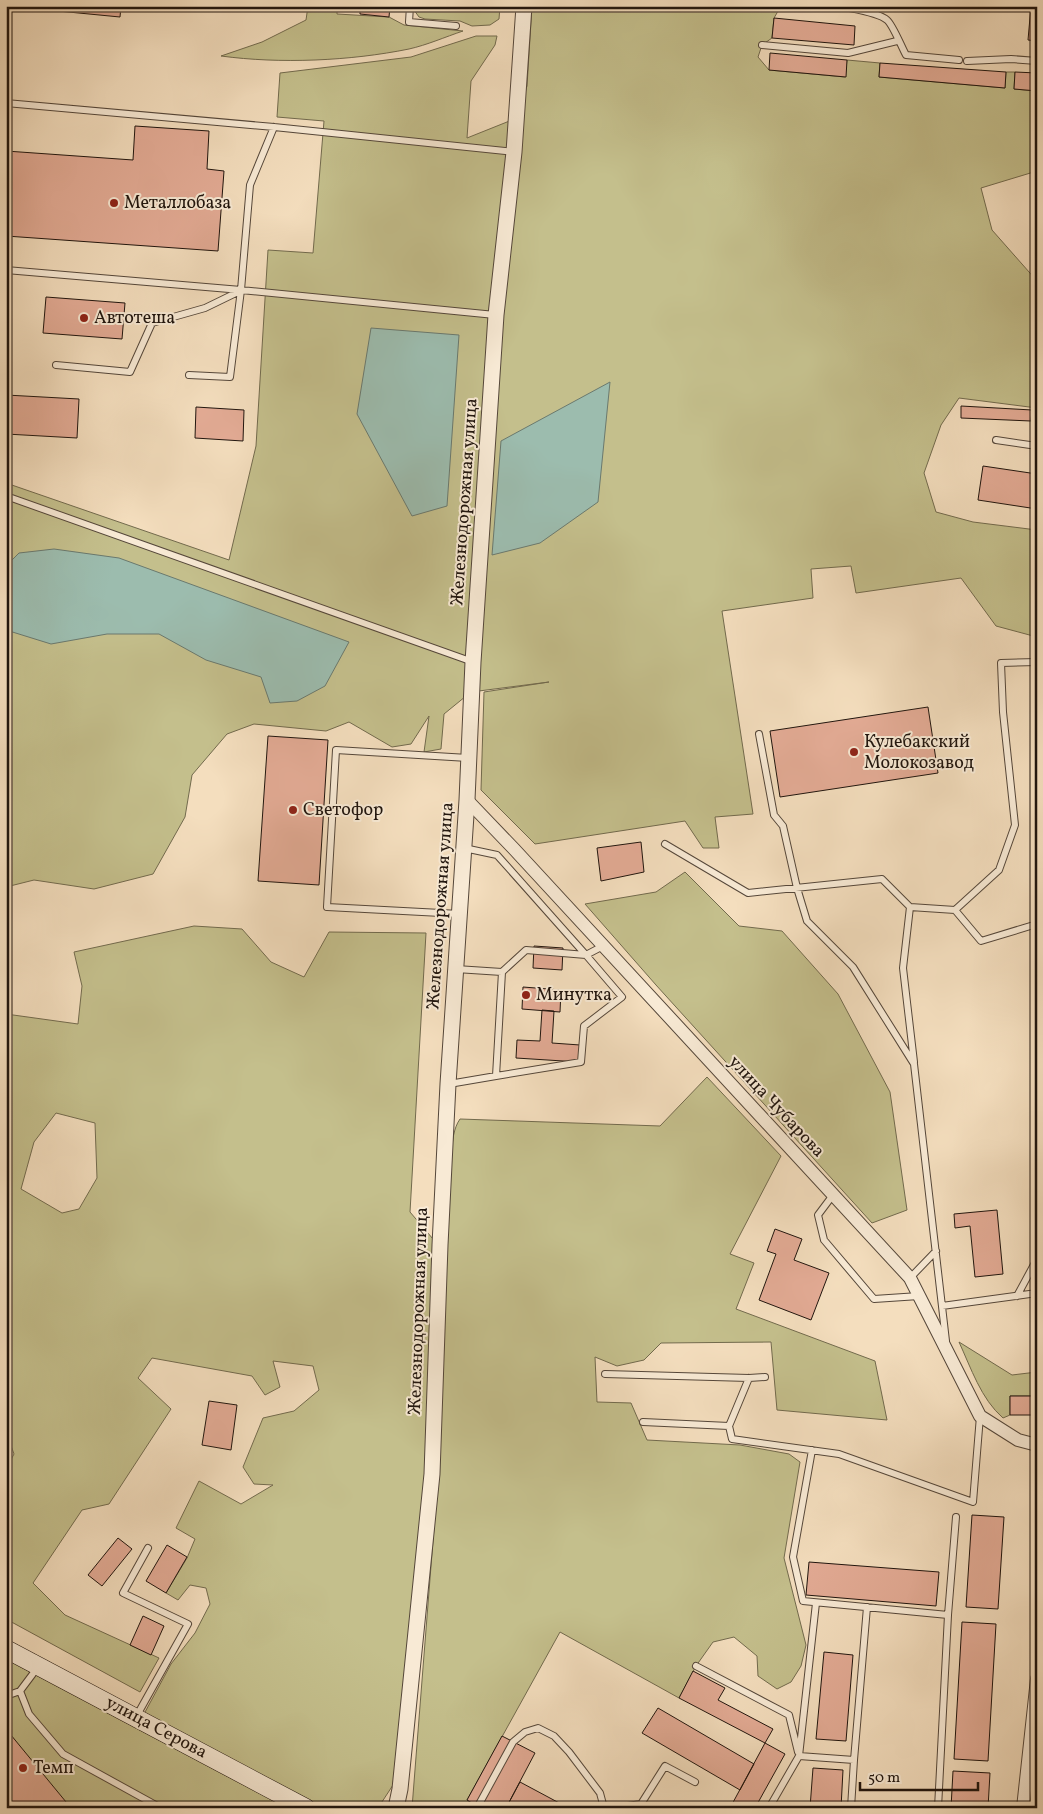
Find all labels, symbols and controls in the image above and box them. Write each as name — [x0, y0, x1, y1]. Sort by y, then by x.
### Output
place label: Металлобаза — [124, 191, 231, 216]
marker: Металлобаза — [108, 197, 120, 209]
place label: Автотеша — [94, 306, 175, 331]
marker: Автотеша — [78, 312, 90, 324]
street label: Железнодорожная улица — [445, 397, 485, 607]
place label: Кулебакский Молокозавод — [864, 730, 974, 776]
marker: Кулебакский Молокозавод — [848, 746, 860, 758]
place label: Светофор — [303, 798, 383, 823]
street label: Железнодорожная улица — [421, 801, 461, 1011]
marker: Светофор — [287, 804, 299, 816]
place label: Минутка — [536, 983, 612, 1008]
marker: Минутка — [520, 989, 532, 1001]
street label: улица Чубарова — [722, 1050, 830, 1164]
street label: Железнодорожная улица — [403, 1207, 435, 1415]
street label: улица Серова — [101, 1691, 211, 1765]
place label: Темп — [33, 1756, 74, 1781]
scale bar — [860, 1759, 978, 1791]
marker: Темп — [17, 1762, 29, 1774]
text: 50 m — [868, 1768, 900, 1789]

